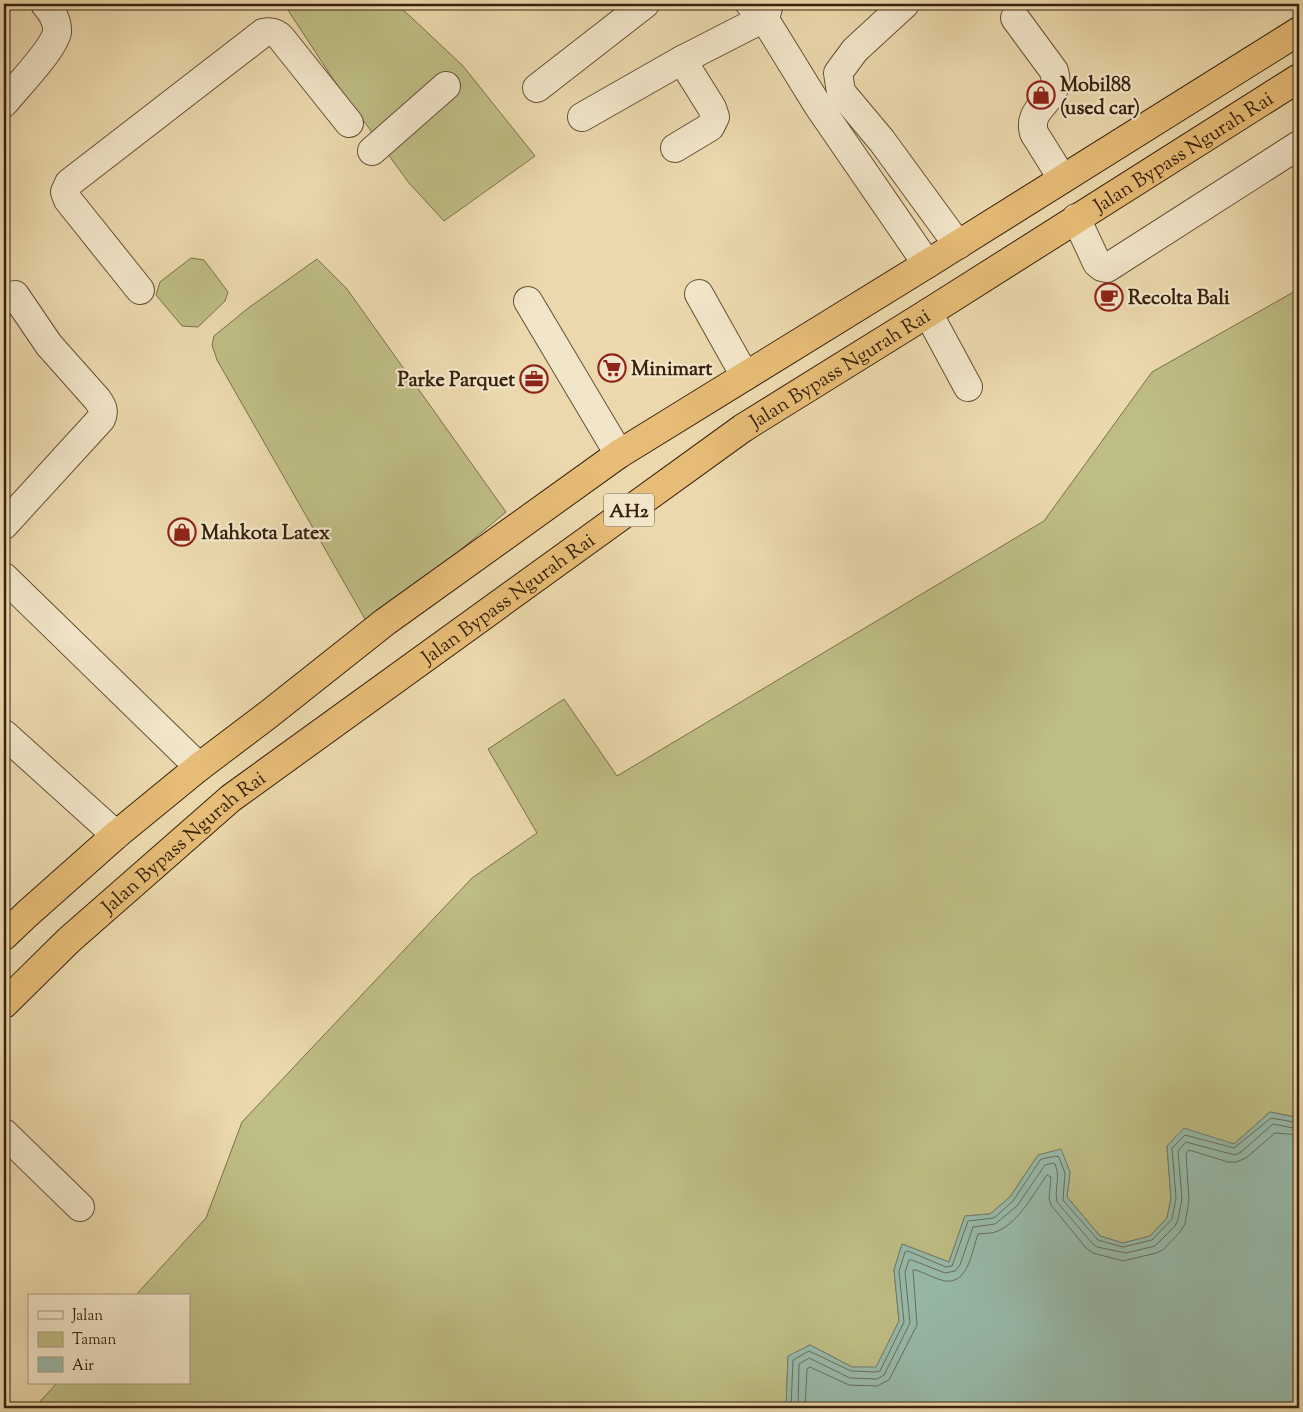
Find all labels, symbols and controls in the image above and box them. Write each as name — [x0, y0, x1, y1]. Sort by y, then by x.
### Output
place label: Mobil88 (used car) — [1060, 72, 1140, 124]
shop icon: Mobil88 (used car) — [1026, 80, 1056, 110]
street label: Jalan Bypass Ngurah Rai — [1088, 86, 1280, 222]
cafe icon: Recolta Bali — [1094, 282, 1124, 312]
place label: Recolta Bali — [1128, 285, 1230, 314]
street label: Jalan Bypass Ngurah Rai — [744, 303, 937, 438]
supermarket icon: Minimart — [597, 353, 627, 383]
place label: Minimart — [631, 356, 713, 385]
office icon: Parke Parquet — [519, 364, 549, 394]
place label: Parke Parquet — [398, 367, 515, 396]
road number: AH2 — [604, 494, 654, 526]
shop icon: Mahkota Latex — [167, 517, 197, 547]
place label: Mahkota Latex — [201, 520, 330, 549]
street label: Jalan Bypass Ngurah Rai — [416, 527, 602, 673]
street label: Jalan Bypass Ngurah Rai — [96, 765, 273, 923]
legend — [28, 1294, 190, 1384]
text: Jalan — [71, 1306, 103, 1327]
text: Taman — [72, 1330, 116, 1351]
text: Air — [72, 1356, 94, 1377]

